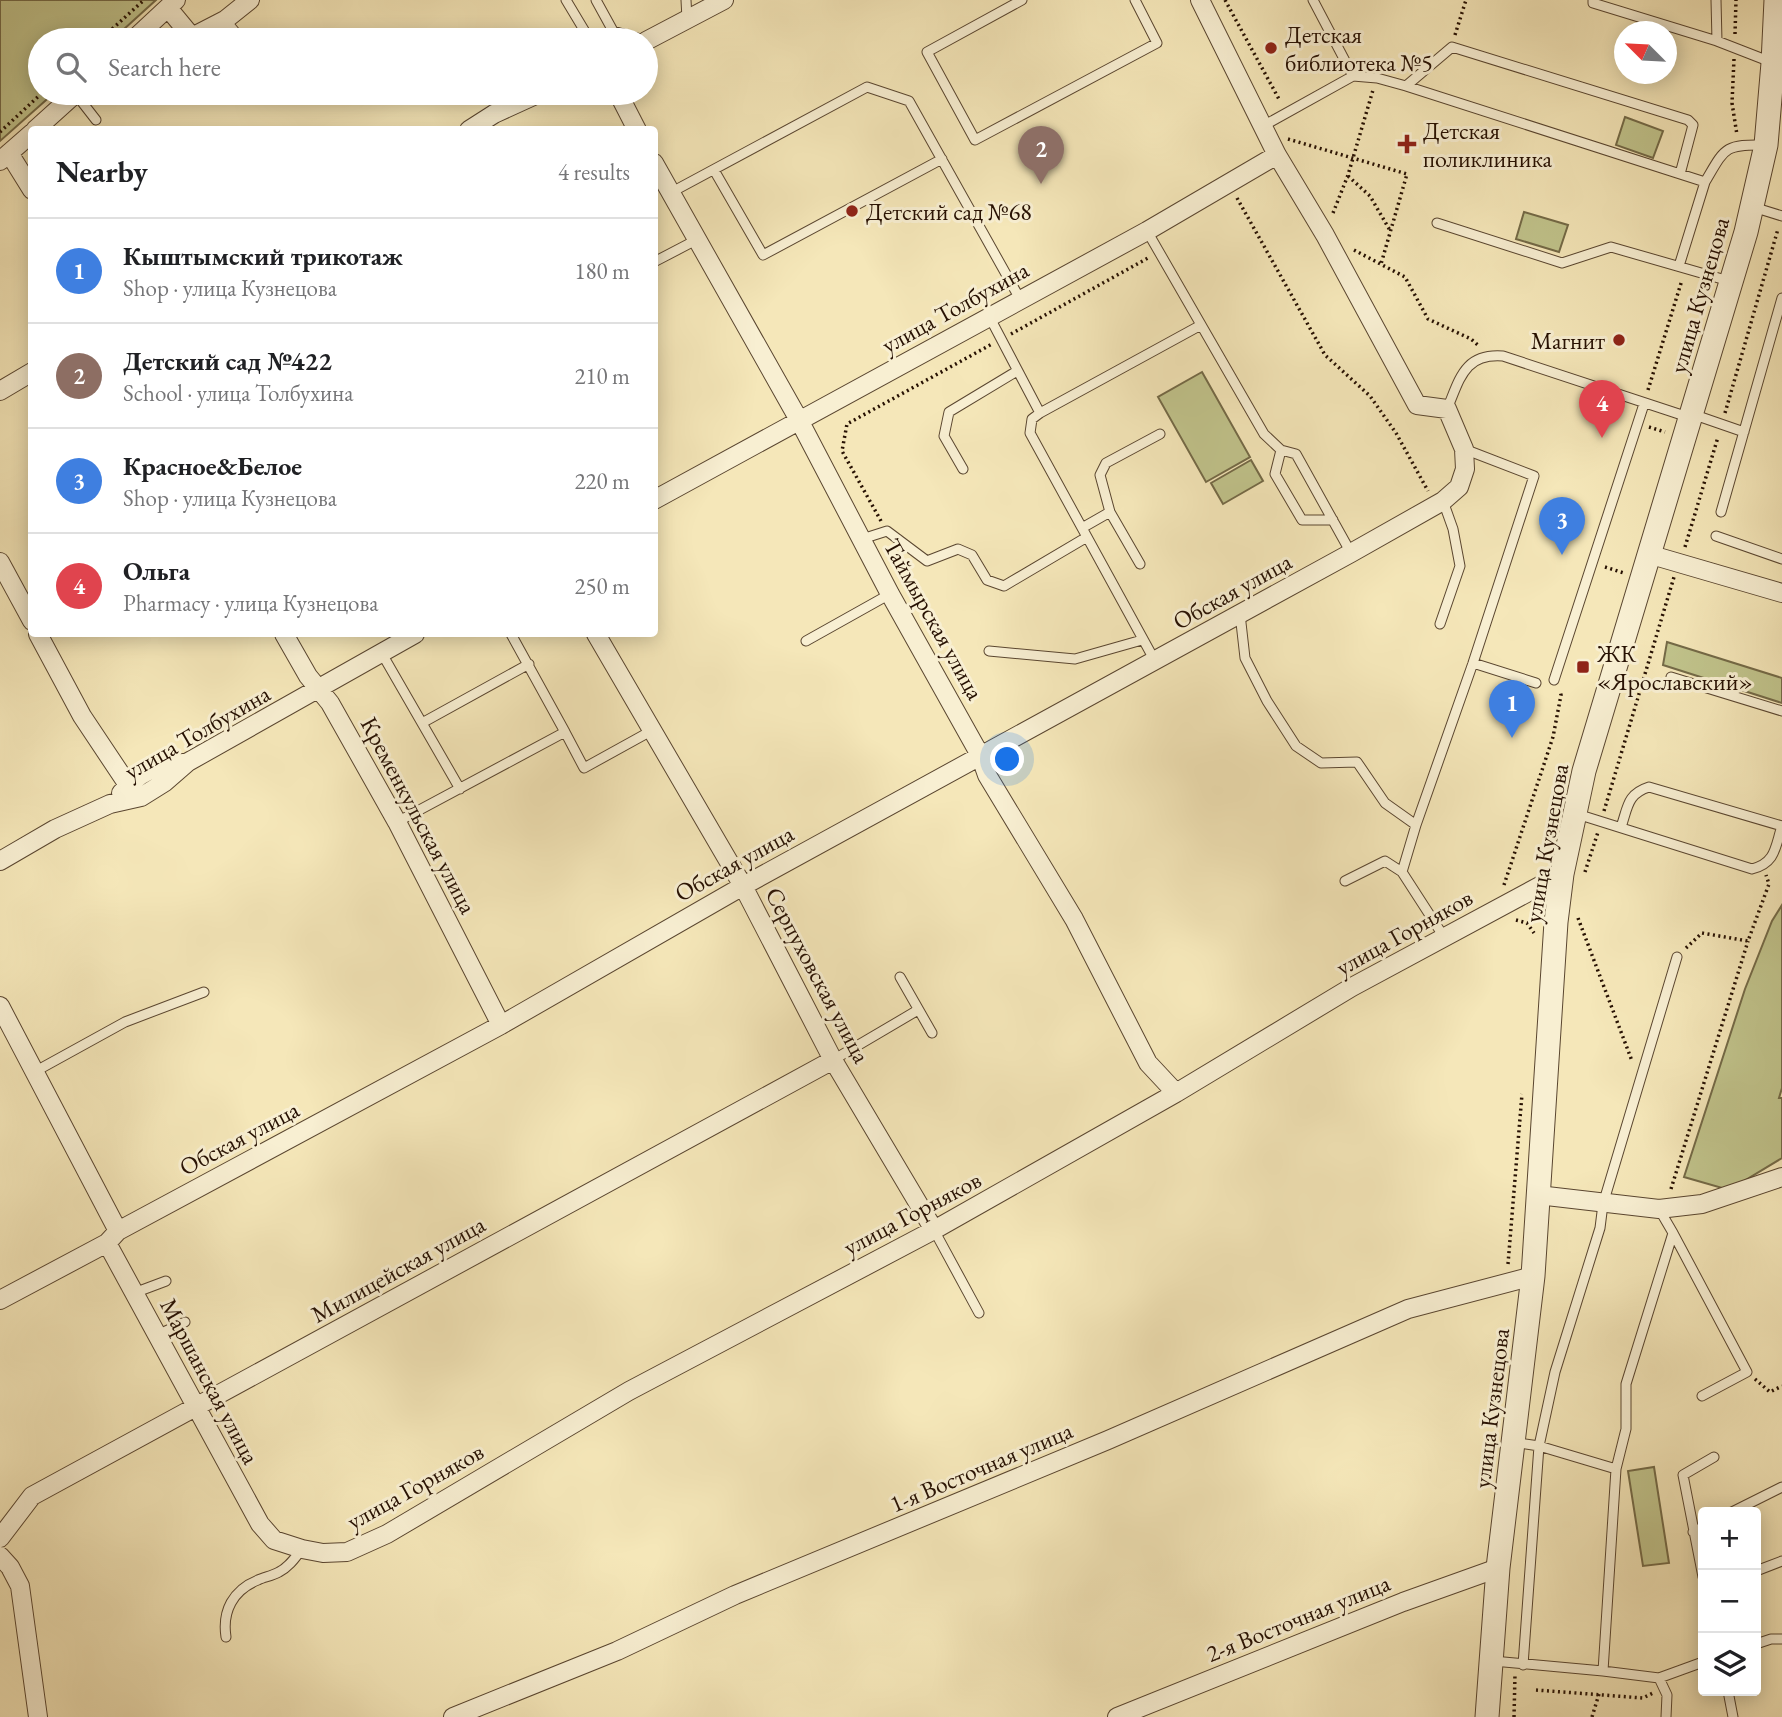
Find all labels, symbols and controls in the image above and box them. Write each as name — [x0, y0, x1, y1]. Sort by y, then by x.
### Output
place label: Детская библиотека №5 — [1285, 19, 1433, 78]
north arrow — [1614, 21, 1677, 84]
search box — [28, 28, 658, 105]
marker: Детская библиотека №5 — [1263, 40, 1279, 56]
icon: search — [52, 48, 90, 86]
text: Search here — [108, 50, 221, 84]
place label: Детская поликлиника — [1423, 115, 1553, 174]
pin: 2 — [1018, 126, 1064, 184]
marker: Детская поликлиника — [1397, 134, 1417, 154]
text: Nearby — [56, 152, 148, 191]
text: 4 results — [558, 157, 630, 187]
place label: Детский сад №68 — [866, 196, 1032, 227]
marker: Детский сад №68 — [844, 203, 860, 219]
street label: улица Кузнецова — [1662, 213, 1736, 377]
text: Кыштымский трикотаж — [123, 239, 403, 273]
street label: улица Толбухина — [876, 254, 1034, 360]
text: 1 — [73, 256, 85, 286]
text: 180 m — [574, 256, 630, 286]
text: Shop · улица Кузнецова — [123, 273, 337, 303]
place label: Магнит — [1531, 325, 1605, 356]
marker: Магнит — [1611, 332, 1627, 348]
text: Детский сад №422 — [123, 344, 332, 378]
text: 2 — [73, 361, 85, 391]
text: 210 m — [574, 361, 630, 391]
text: School · улица Толбухина — [123, 378, 353, 408]
pin: 4 — [1579, 380, 1625, 438]
text: Красное&Белое — [123, 449, 302, 483]
text: 3 — [73, 466, 85, 496]
text: 220 m — [574, 466, 630, 496]
text: Shop · улица Кузнецова — [123, 483, 337, 513]
pin: 3 — [1539, 497, 1585, 555]
street label: Таймырская улица — [877, 533, 991, 705]
street label: Обская улица — [1167, 545, 1297, 636]
text: Ольга — [123, 554, 190, 588]
text: 4 — [73, 571, 85, 601]
text: 250 m — [574, 571, 630, 601]
text: Pharmacy · улица Кузнецова — [123, 588, 378, 618]
place label: ЖК «Ярославский» — [1596, 638, 1753, 697]
marker: ЖК «Ярославский» — [1575, 659, 1591, 675]
street label: улица Толбухина — [118, 677, 276, 786]
pin: 1 — [1489, 680, 1535, 738]
street label: Кременкульская улица — [354, 711, 484, 919]
your location — [990, 742, 1024, 776]
street label: улица Кузнецова — [1517, 761, 1575, 925]
street label: Обская улица — [669, 817, 799, 908]
street label: Серпуховская улица — [759, 882, 878, 1069]
street label: улица Горняков — [1330, 882, 1478, 982]
street label: Обская улица — [174, 1093, 305, 1183]
street label: улица Горняков — [838, 1164, 986, 1262]
street label: Милицейская улица — [305, 1208, 491, 1330]
street label: Маршанская улица — [153, 1293, 267, 1470]
street label: улица Кузнецова — [1466, 1326, 1516, 1490]
street label: 1-я Восточная улица — [885, 1414, 1077, 1519]
street label: улица Горняков — [341, 1436, 489, 1536]
map controls — [1698, 1507, 1761, 1696]
button: + — [1698, 1507, 1761, 1570]
street label: 2-я Восточная улица — [1202, 1567, 1395, 1669]
button: − — [1698, 1570, 1761, 1633]
button: layers — [1698, 1633, 1761, 1696]

